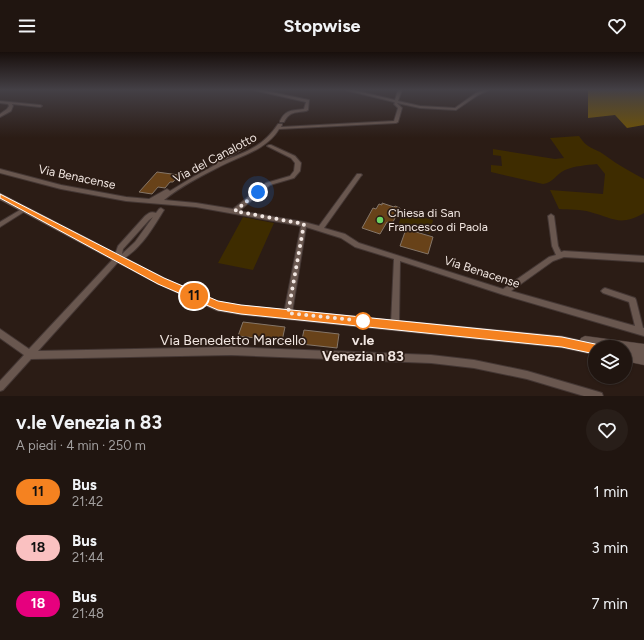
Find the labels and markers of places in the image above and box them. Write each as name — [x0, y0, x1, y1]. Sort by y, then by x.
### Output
place label: Chiesa di San Francesco di Paola — [388, 206, 488, 234]
marker: Chiesa di San Francesco di Paola — [375, 215, 385, 225]
marker: v.le Venezia n 83 — [354, 312, 372, 330]
place label: v.le Venezia n 83 — [322, 332, 404, 365]

